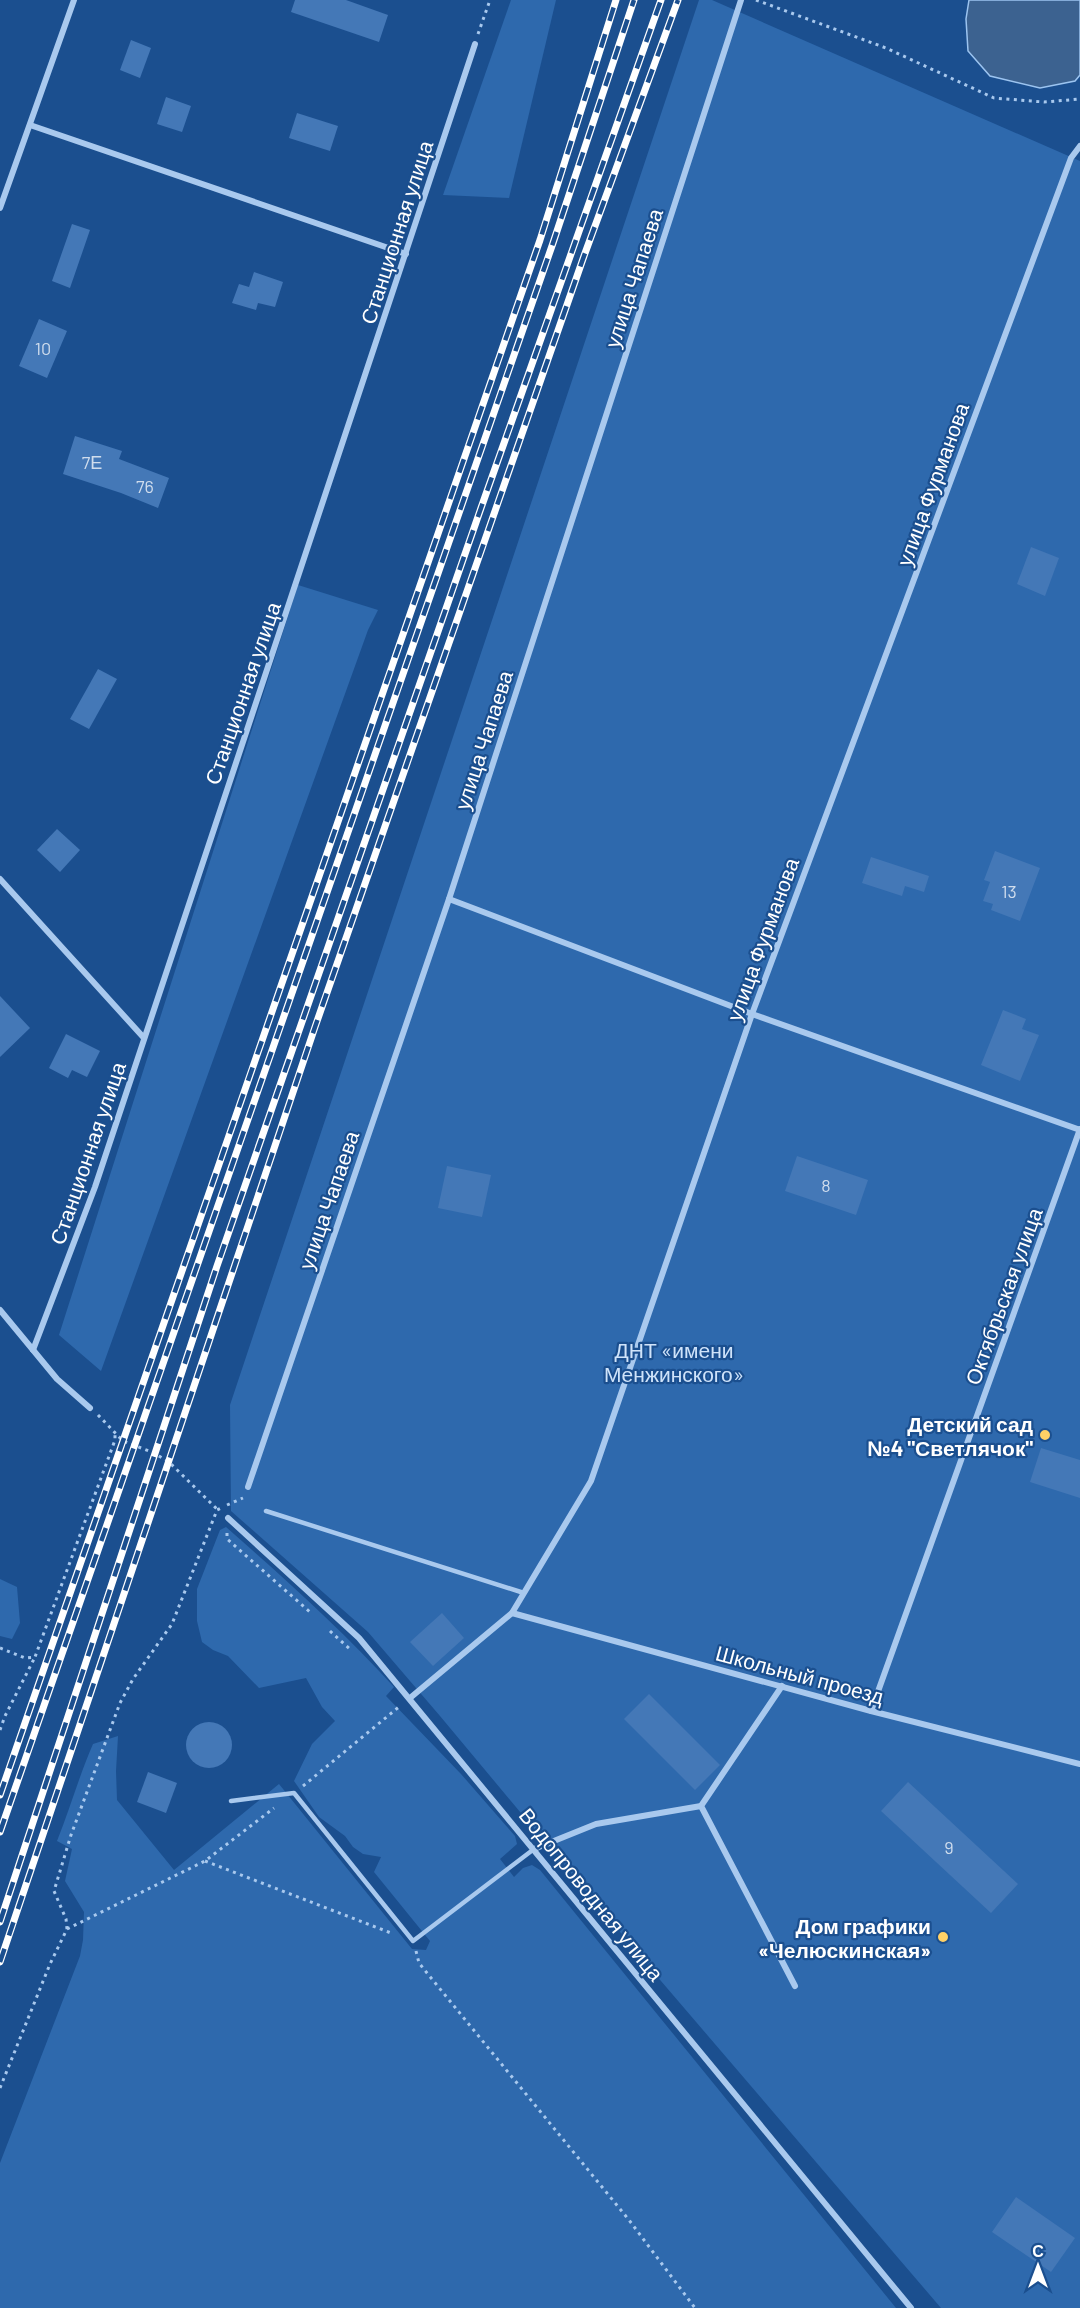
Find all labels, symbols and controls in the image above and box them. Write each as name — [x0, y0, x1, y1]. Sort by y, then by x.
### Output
street label: Станционная улица — [355, 137, 438, 327]
street label: улица Чапаева — [599, 205, 667, 351]
house number: 10 — [35, 337, 51, 359]
street label: улица Фурманова — [891, 399, 973, 569]
house number: 7Е — [82, 451, 102, 473]
house number: 76 — [136, 475, 154, 497]
street label: Станционная улица — [199, 598, 285, 788]
street label: улица Чапаева — [449, 667, 517, 813]
street label: улица Фурманова — [721, 854, 803, 1024]
house number: 13 — [1001, 880, 1017, 902]
street label: Станционная улица — [44, 1058, 130, 1248]
street label: улица Чапаева — [293, 1127, 364, 1273]
house number: 8 — [821, 1174, 831, 1196]
street label: Октябрьская улица — [959, 1204, 1047, 1388]
park label: ДНТ «имени Менжинского» — [604, 1337, 744, 1386]
place label: Детский сад №4 "Светлячок" — [867, 1411, 1033, 1460]
marker: Детский сад №4 "Светлячок" — [1038, 1428, 1052, 1442]
street label: Школьный проезд — [713, 1640, 887, 1708]
street label: Водопроводная улица — [515, 1803, 670, 1986]
house number: 9 — [944, 1836, 954, 1858]
place label: Дом графики «Челюскинская» — [758, 1913, 931, 1962]
marker: Дом графики «Челюскинская» — [936, 1930, 950, 1944]
north arrow — [1008, 2236, 1068, 2296]
text: С — [1032, 2241, 1044, 2260]

